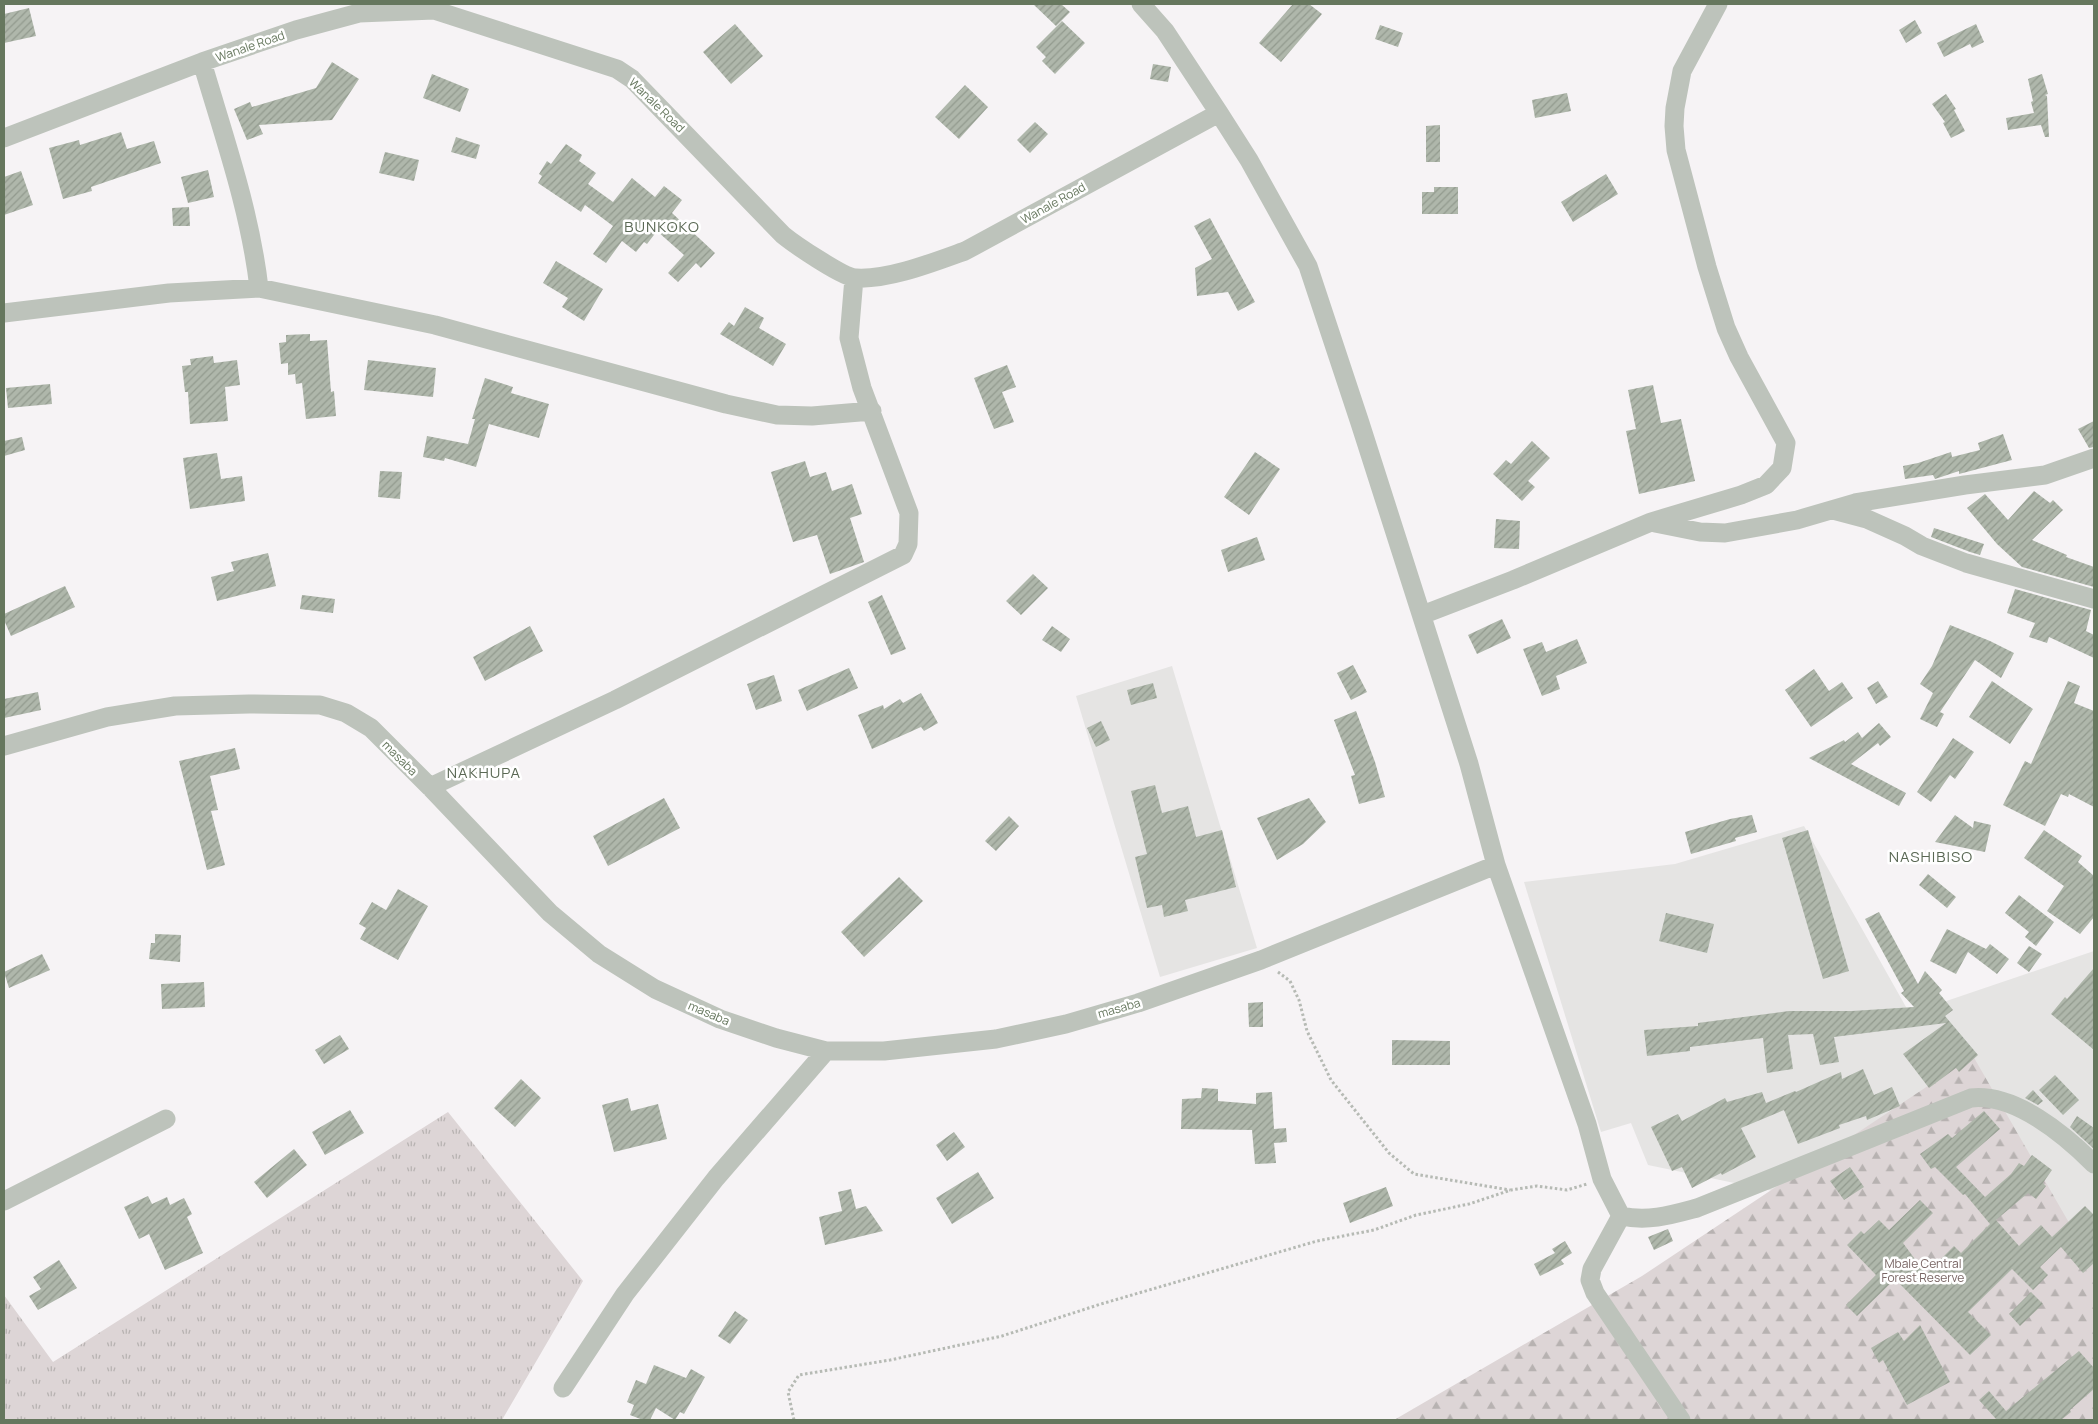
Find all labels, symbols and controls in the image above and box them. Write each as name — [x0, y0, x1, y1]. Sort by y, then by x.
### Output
street label: Wanale Road — [213, 26, 287, 66]
street label: Wanale Road — [625, 74, 689, 136]
street label: Wanale Road — [1017, 178, 1089, 228]
district label: BUNKOKO — [624, 216, 700, 237]
street label: masaba — [379, 737, 421, 779]
district label: NAKHUPA — [447, 762, 521, 783]
district label: NASHIBISO — [1889, 846, 1973, 867]
street label: masaba — [1096, 994, 1142, 1022]
street label: masaba — [686, 997, 732, 1029]
park label: Mbale Central Forest Reserve — [1882, 1255, 1964, 1286]

